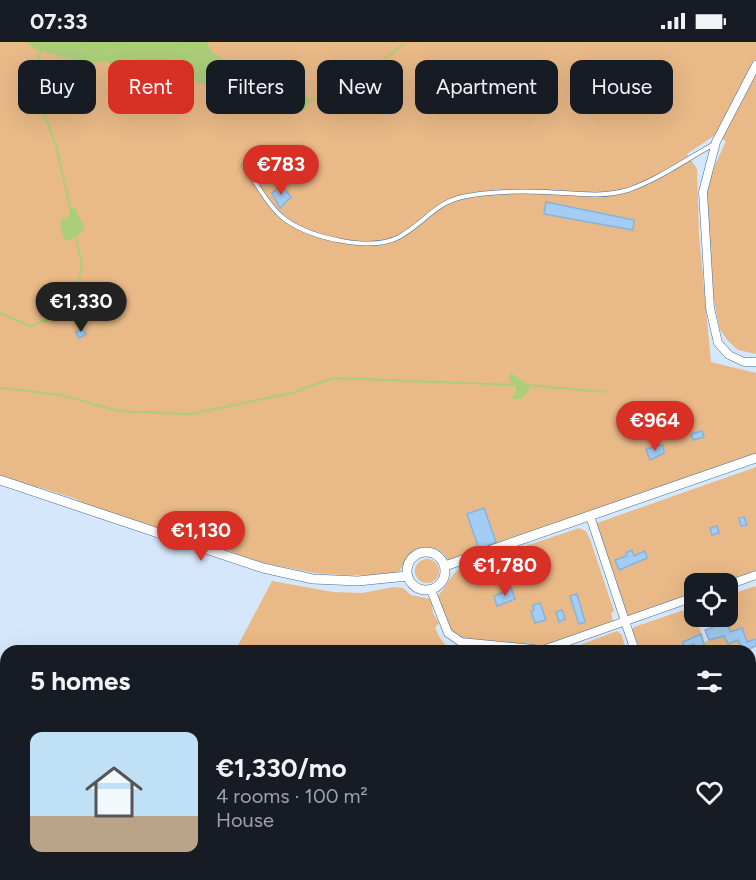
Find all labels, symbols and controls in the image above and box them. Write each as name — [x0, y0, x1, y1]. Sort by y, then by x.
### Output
text: 07:33 — [30, 8, 88, 35]
chip: Buy — [18, 60, 96, 114]
chip: Rent — [108, 60, 194, 114]
chip: Filters — [206, 60, 305, 114]
chip: New — [317, 60, 403, 114]
chip: Apartment — [415, 60, 558, 114]
chip: House — [570, 60, 673, 114]
pin: €783 — [245, 145, 317, 196]
text: €783 — [257, 152, 305, 176]
pin: €1,330 — [32, 282, 130, 333]
text: €1,330 — [50, 289, 112, 313]
pin: €964 — [619, 401, 691, 452]
text: €964 — [630, 408, 680, 432]
pin: €1,130 — [152, 511, 250, 562]
text: €1,130 — [171, 518, 231, 542]
pin: €1,780 — [456, 546, 554, 597]
text: €1,780 — [473, 553, 537, 577]
map controls — [684, 573, 738, 627]
button: locate — [684, 573, 738, 627]
text: 5 homes — [30, 665, 130, 697]
icon: filters — [693, 665, 726, 698]
text: €1,330/mo — [216, 752, 347, 784]
icon: home — [78, 756, 150, 828]
icon: heart — [693, 776, 726, 809]
text: 4 rooms · 100 m² — [216, 784, 368, 808]
text: House — [216, 808, 274, 832]

